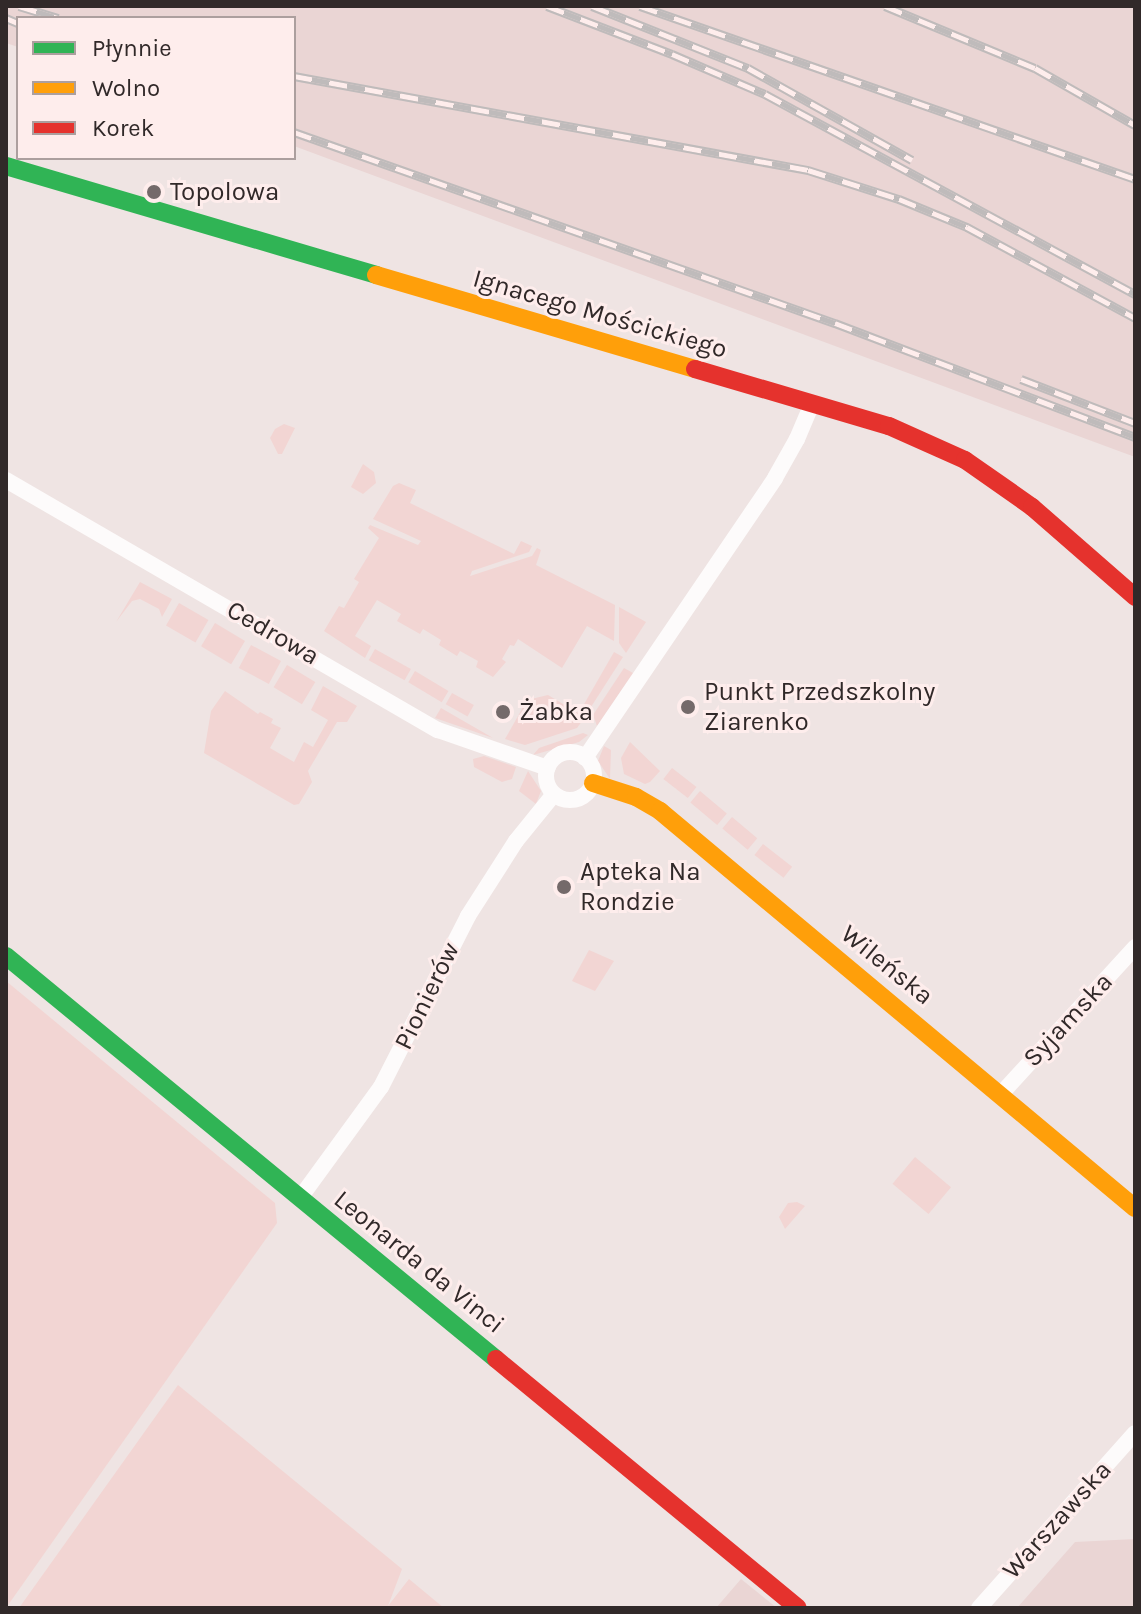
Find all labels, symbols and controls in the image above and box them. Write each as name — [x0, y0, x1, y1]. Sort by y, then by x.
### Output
legend — [16, 16, 296, 160]
text: Płynnie — [92, 34, 172, 62]
text: Wolno — [92, 74, 160, 102]
text: Korek — [92, 114, 154, 142]
place label: Topolowa — [170, 176, 279, 208]
marker: Topolowa — [145, 183, 163, 201]
street label: Ignacego Mościckiego — [469, 263, 731, 365]
street label: Cedrowa — [221, 594, 325, 672]
place label: Punkt Przedszkolny Ziarenko — [704, 676, 935, 738]
place label: Żabka — [519, 696, 593, 728]
marker: Punkt Przedszkolny Ziarenko — [679, 698, 697, 716]
marker: Żabka — [494, 703, 512, 721]
place label: Apteka Na Rondzie — [580, 856, 700, 918]
marker: Apteka Na Rondzie — [555, 878, 573, 896]
street label: Wileńska — [834, 918, 940, 1012]
street label: Pionierów — [388, 937, 466, 1055]
street label: Syjamska — [1017, 966, 1119, 1074]
street label: Leonarda da Vinci — [328, 1184, 510, 1340]
street label: Warszawska — [996, 1455, 1118, 1585]

